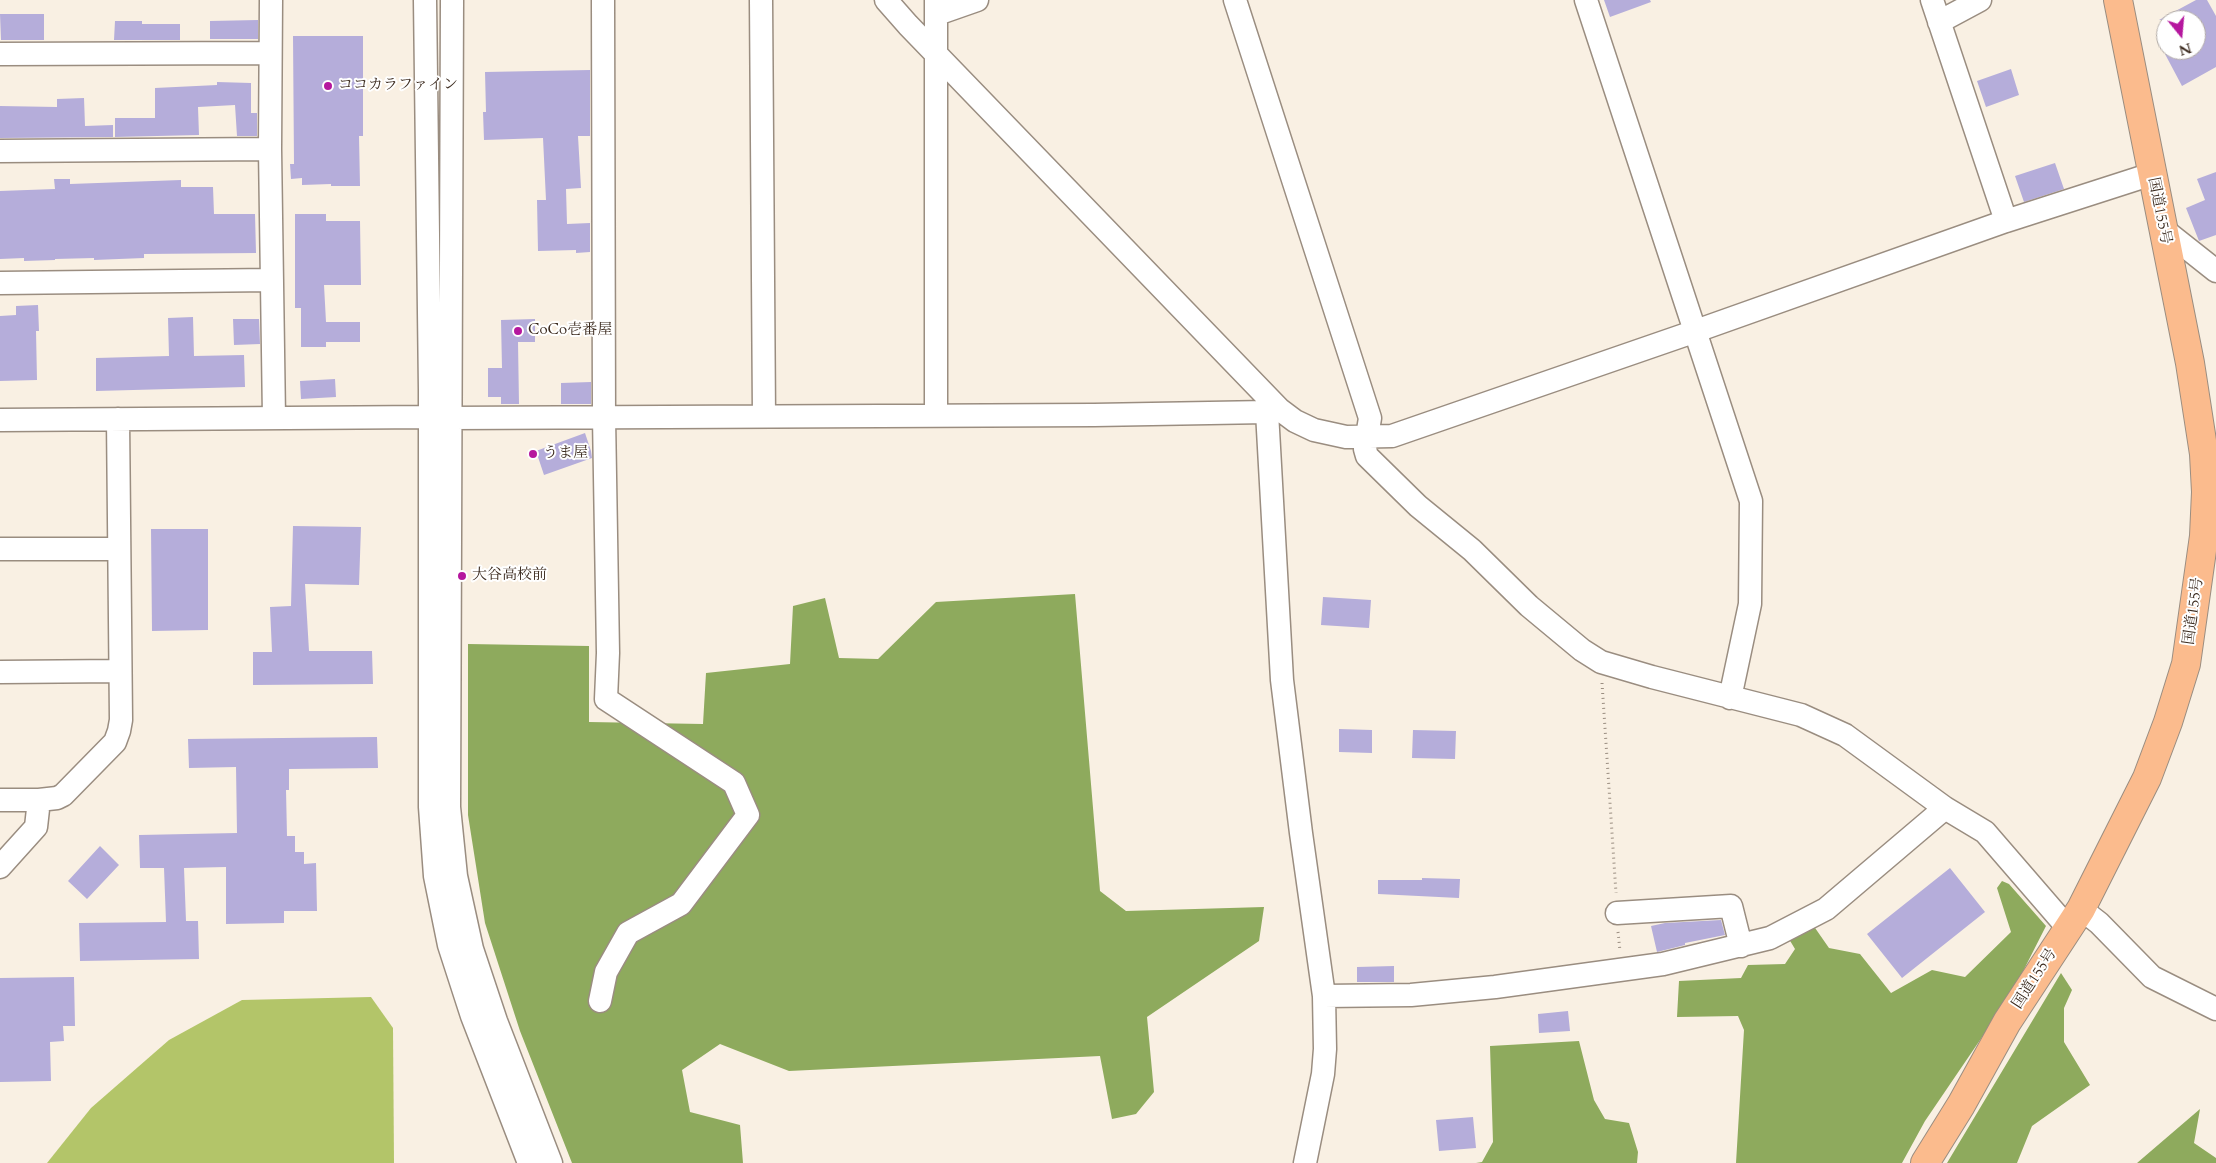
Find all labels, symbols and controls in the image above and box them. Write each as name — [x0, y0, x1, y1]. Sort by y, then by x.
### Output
north arrow — [2156, 10, 2206, 60]
text: N — [2177, 38, 2194, 60]
place label: ココカラファイン — [338, 77, 458, 95]
marker: ココカラファイン — [322, 80, 334, 92]
street label: 国道155号 — [2144, 176, 2174, 246]
place label: CoCo壱番屋 — [528, 322, 612, 340]
marker: CoCo壱番屋 — [512, 325, 524, 337]
place label: うま屋 — [543, 445, 588, 463]
marker: うま屋 — [527, 448, 539, 460]
place label: 大谷高校前 — [472, 567, 547, 585]
marker: 大谷高校前 — [456, 570, 468, 582]
street label: 国道155号 — [2180, 576, 2208, 646]
street label: 国道155号 — [2009, 946, 2061, 1012]

